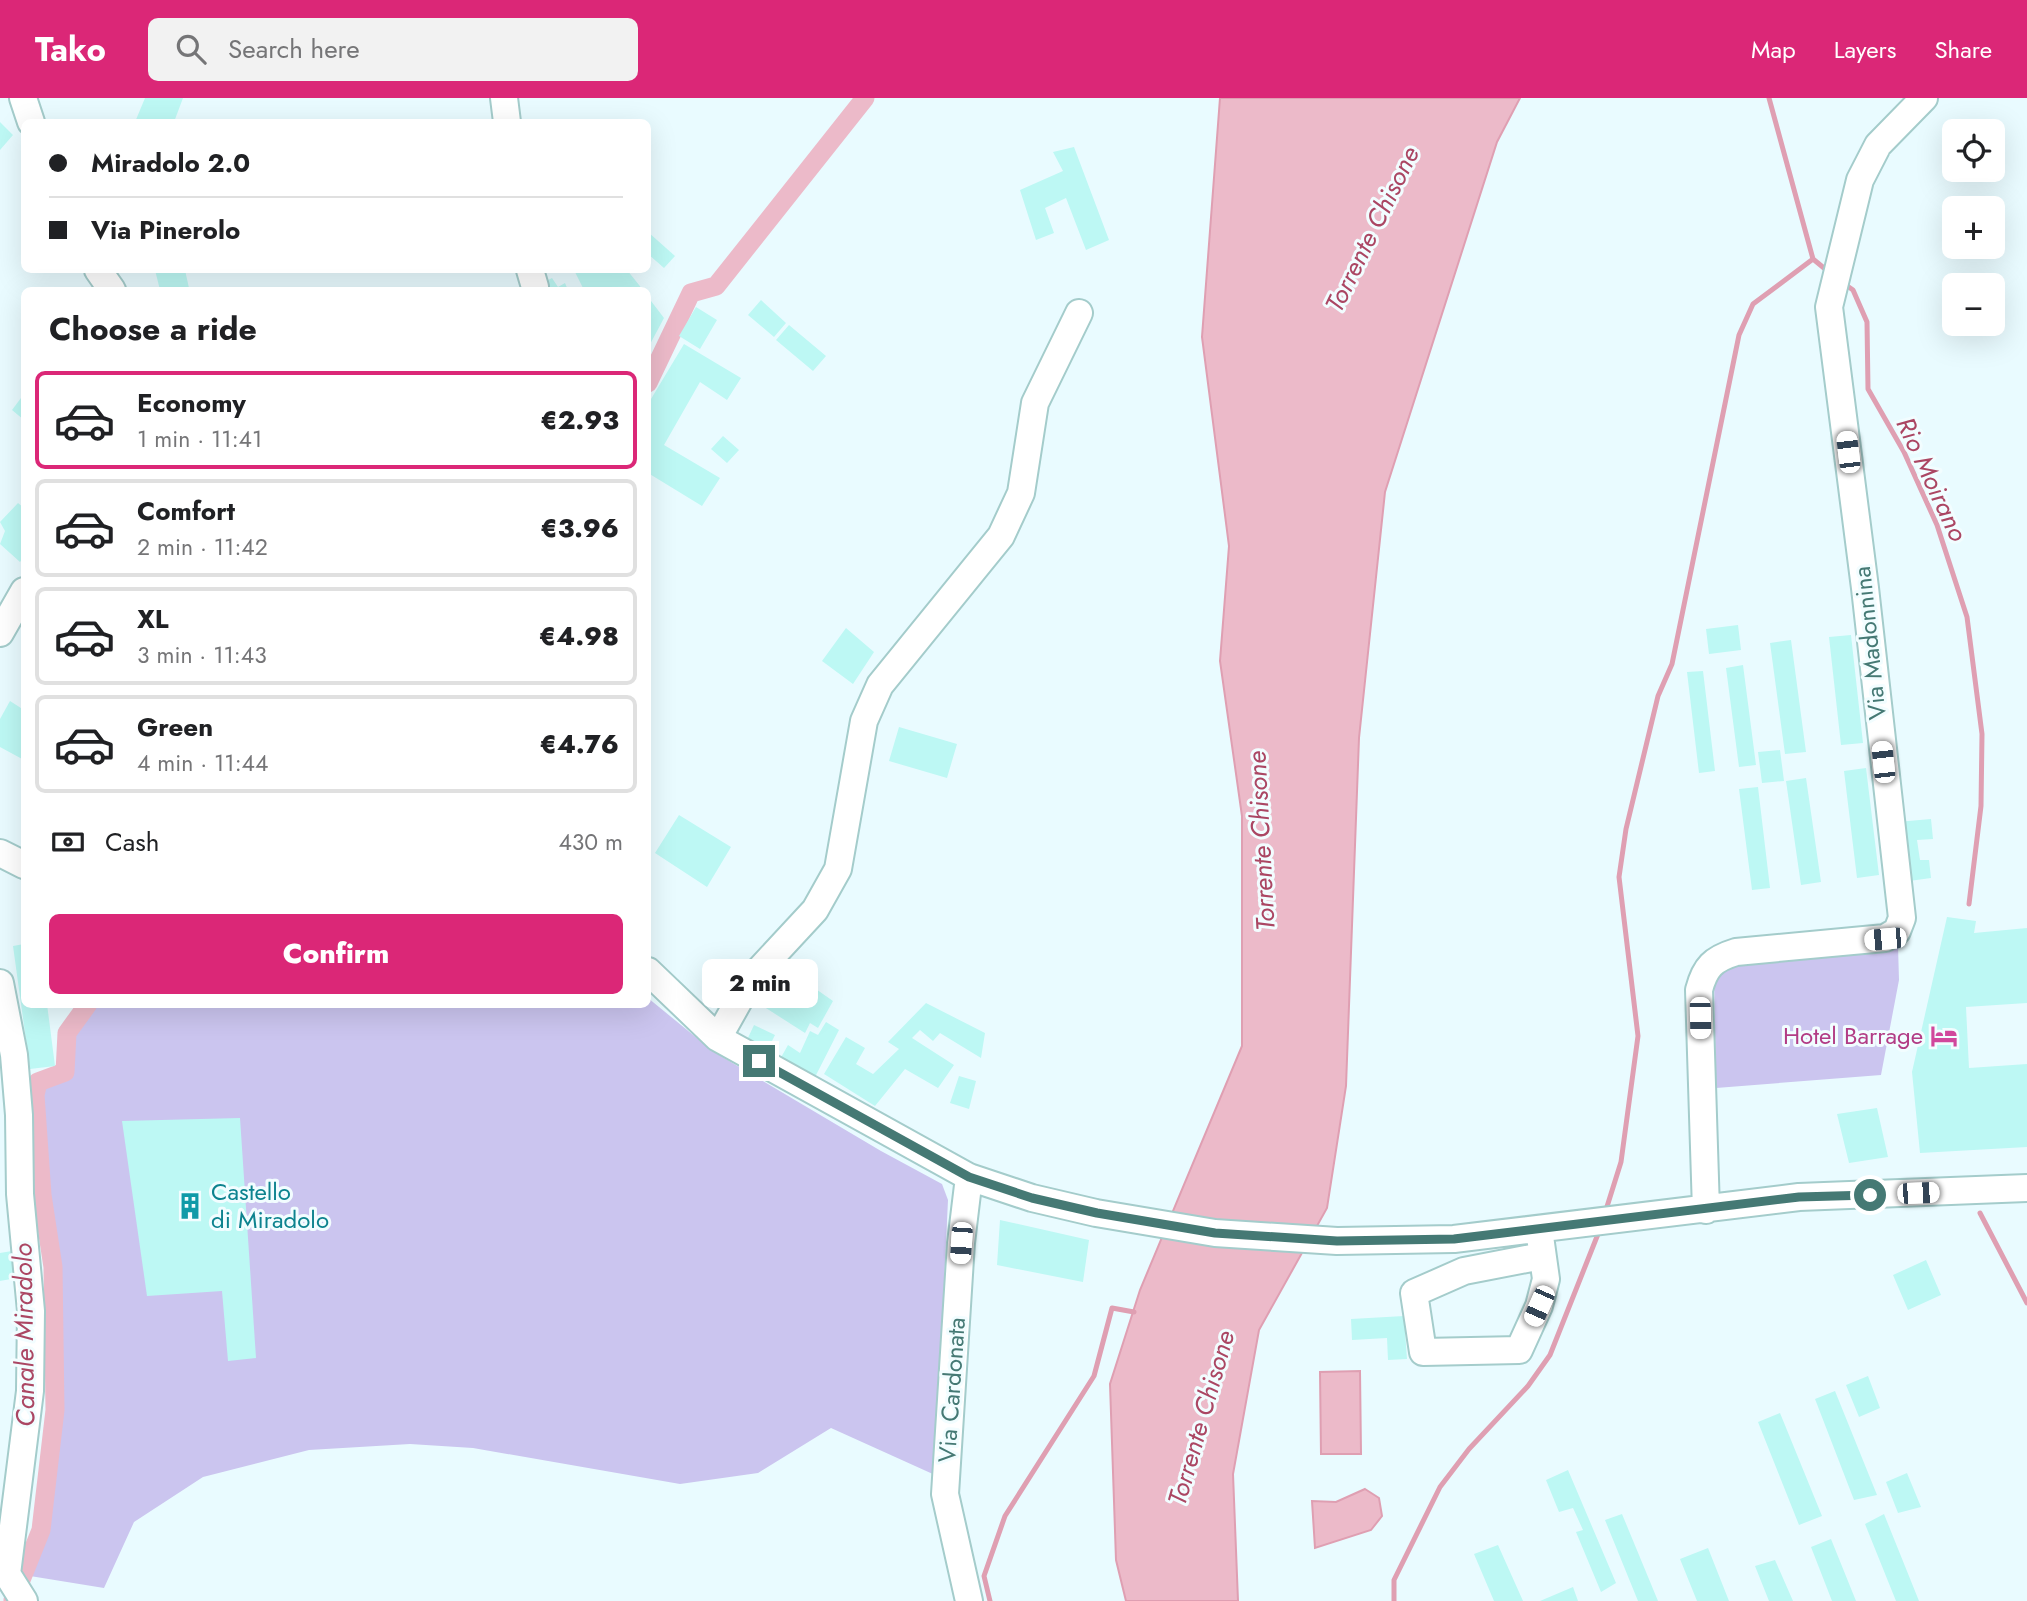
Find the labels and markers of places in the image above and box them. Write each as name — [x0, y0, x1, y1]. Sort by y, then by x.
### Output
place label: Hotel Barrage — [1783, 1018, 1923, 1053]
hotel icon: Hotel Barrage — [1929, 1021, 1959, 1051]
place label: Castello di Miradolo — [211, 1174, 329, 1237]
building icon: Castello di Miradolo — [175, 1191, 205, 1221]

